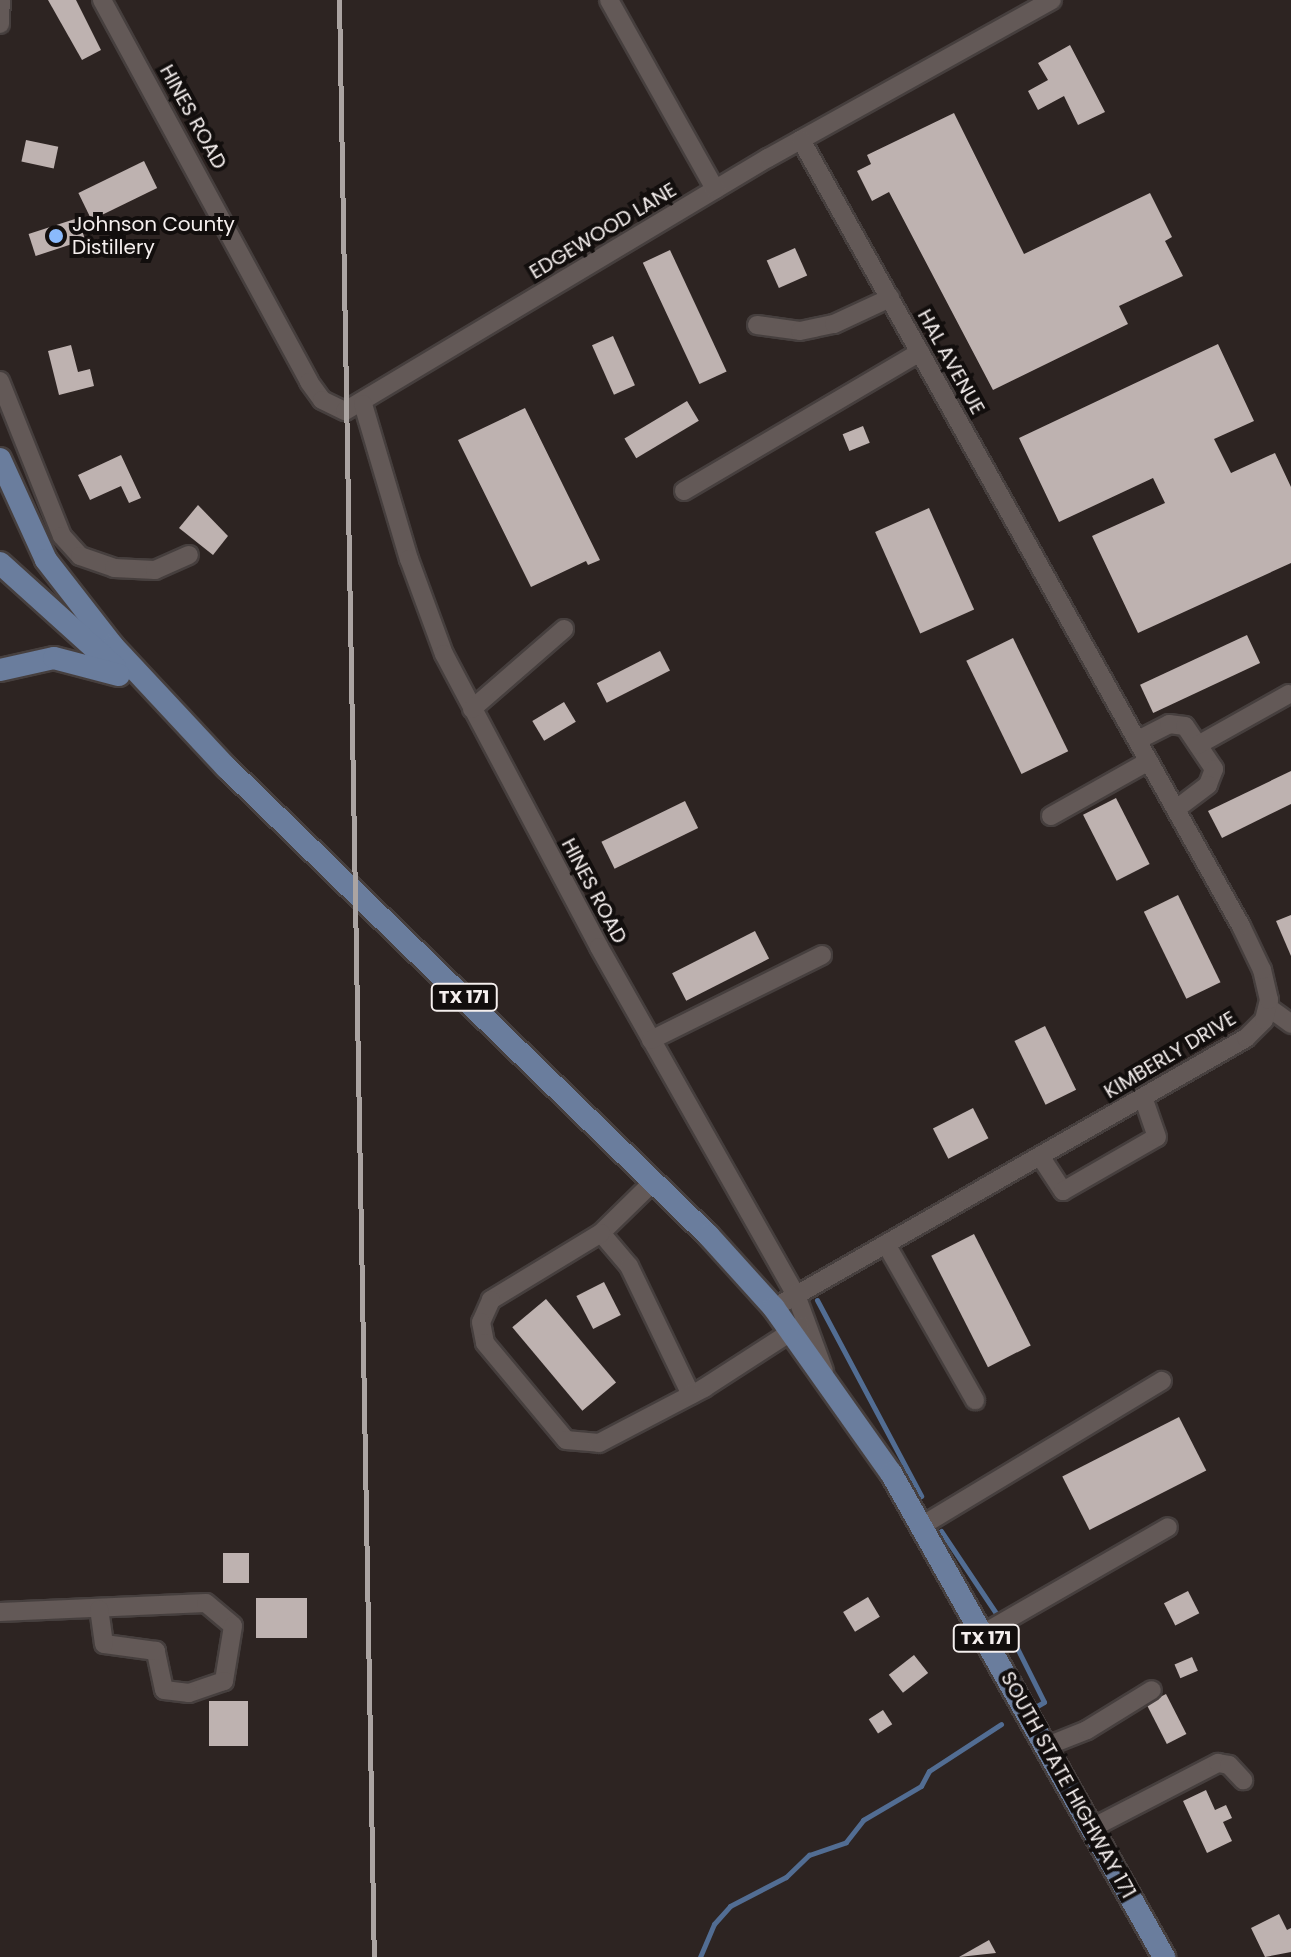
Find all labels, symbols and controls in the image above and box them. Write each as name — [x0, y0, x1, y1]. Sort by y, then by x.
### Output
street label: HINES ROAD — [154, 61, 232, 173]
street label: EDGEWOOD LANE — [525, 178, 681, 284]
place label: Johnson County Distillery — [72, 212, 235, 259]
marker: Johnson County Distillery — [47, 227, 65, 245]
street label: HAL AVENUE — [912, 305, 990, 419]
street label: HINES ROAD — [556, 834, 632, 948]
road number: TX 171 — [430, 983, 498, 1011]
street label: KIMBERLY DRIVE — [1100, 1006, 1240, 1104]
road number: TX 171 — [952, 1624, 1020, 1652]
street label: SOUTH STATE HIGHWAY 171 — [996, 1668, 1140, 1902]

